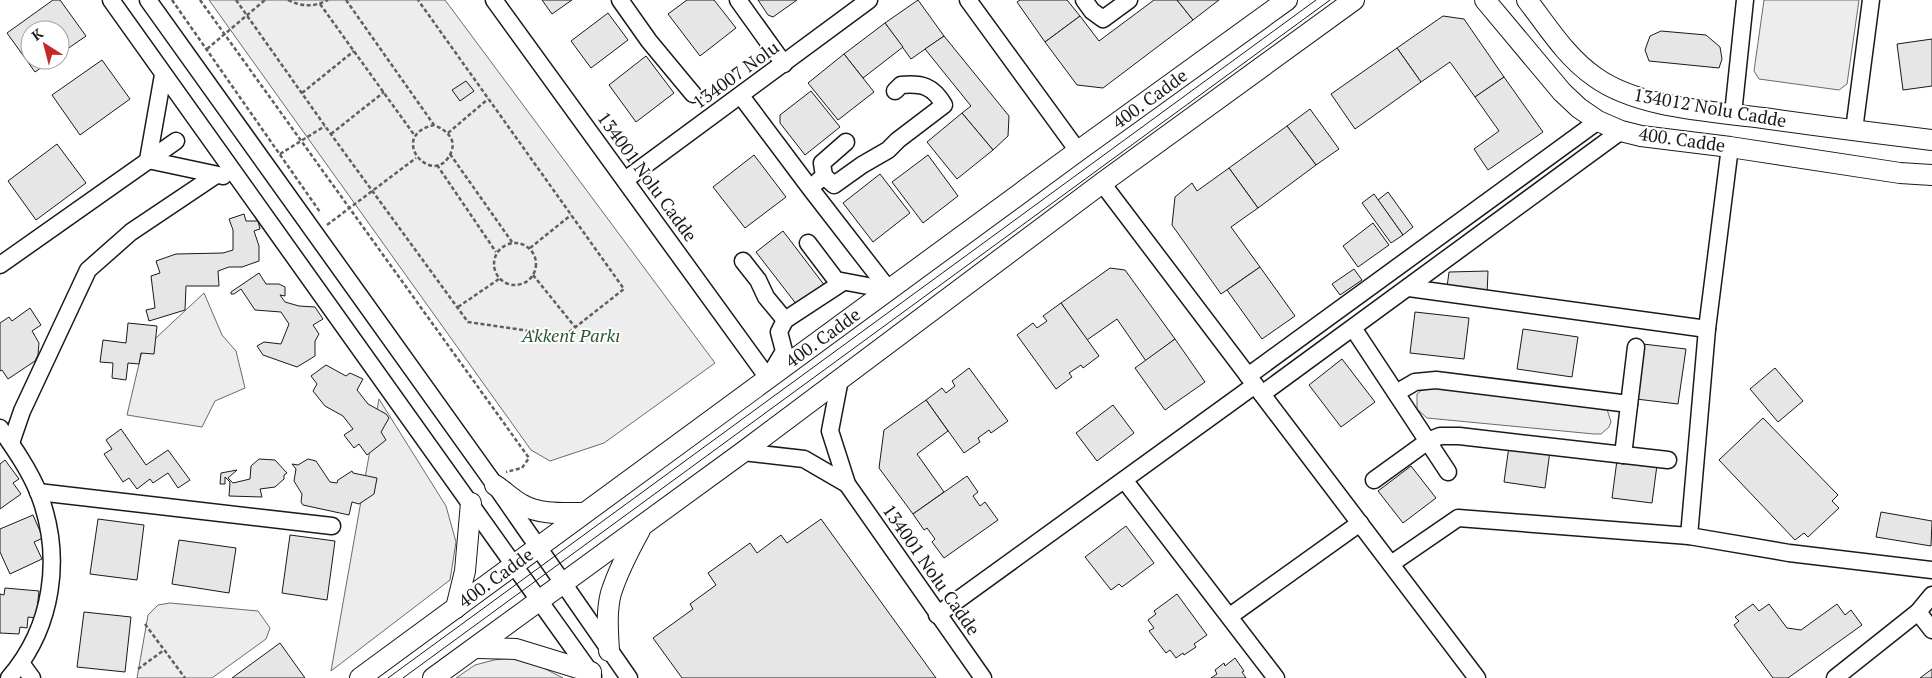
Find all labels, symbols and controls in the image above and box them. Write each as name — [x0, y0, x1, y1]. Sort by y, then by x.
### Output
north arrow — [20, 20, 70, 70]
text: K — [27, 23, 47, 45]
street label: 134007 Nolu — [688, 35, 783, 114]
street label: 400. Cadde — [1107, 63, 1192, 134]
street label: 134012 Nolu Cadde — [1632, 82, 1789, 132]
street label: 134001 Nolu Cadde — [593, 107, 703, 246]
street label: 400. Cadde — [1637, 121, 1727, 157]
street label: 400. Cadde — [780, 302, 865, 373]
park label: Akkent Parkı — [521, 323, 620, 347]
street label: 134001 Nolu Cadde — [878, 499, 986, 640]
street label: 400. Cadde — [453, 542, 538, 613]

